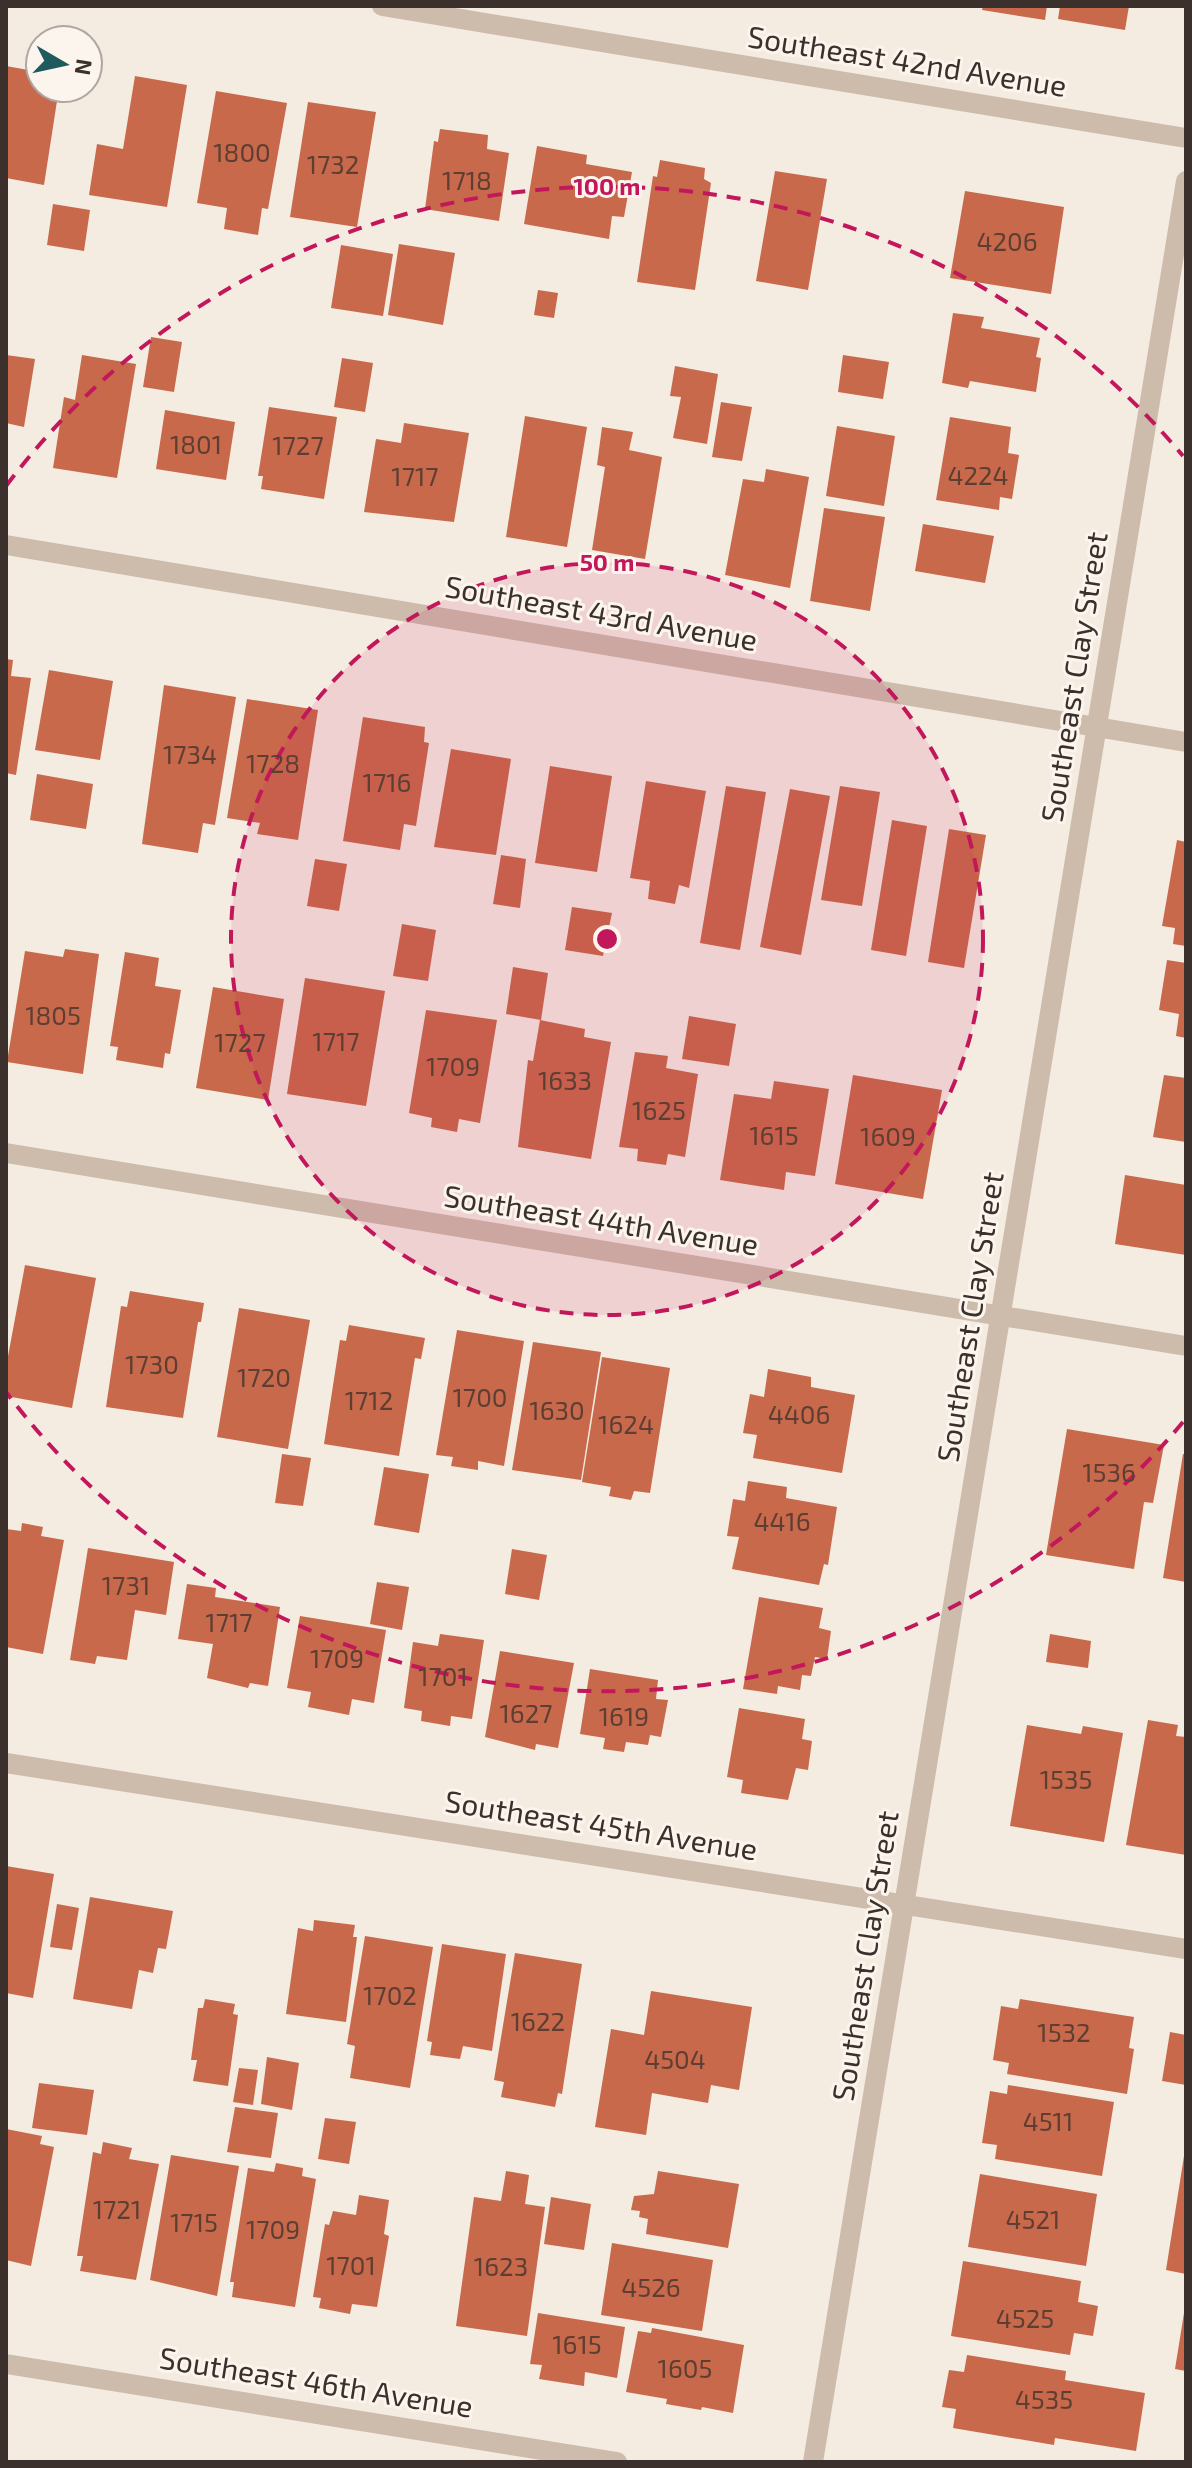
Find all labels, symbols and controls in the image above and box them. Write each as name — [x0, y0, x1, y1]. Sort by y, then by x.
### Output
street label: Southeast 42nd Avenue — [745, 17, 1069, 103]
north arrow — [24, 24, 104, 104]
text: N — [71, 57, 99, 77]
house number: 1800 — [213, 136, 271, 167]
house number: 1732 — [307, 148, 359, 179]
house number: 1718 — [442, 164, 492, 195]
text: 100 m — [574, 171, 640, 200]
house number: 4206 — [976, 225, 1038, 256]
house number: 1801 — [170, 428, 222, 459]
house number: 1727 — [272, 429, 324, 460]
house number: 4224 — [947, 459, 1009, 490]
house number: 1717 — [391, 460, 439, 491]
street label: Southeast Clay Street — [1032, 529, 1114, 824]
text: 50 m — [580, 547, 634, 576]
street label: Southeast 43rd Avenue — [442, 567, 760, 657]
house number: 1734 — [163, 738, 217, 769]
house number: 1728 — [246, 747, 300, 778]
house number: 1716 — [363, 766, 411, 797]
centre of rings — [593, 925, 621, 953]
house number: 1805 — [25, 999, 81, 1030]
house number: 1717 — [312, 1025, 360, 1056]
house number: 1727 — [214, 1026, 266, 1057]
house number: 1709 — [426, 1050, 480, 1081]
house number: 1633 — [538, 1064, 592, 1095]
house number: 1625 — [632, 1094, 686, 1125]
house number: 1615 — [749, 1119, 799, 1150]
house number: 1609 — [860, 1120, 916, 1151]
street label: Southeast Clay Street — [928, 1169, 1010, 1464]
street label: Southeast 44th Avenue — [441, 1176, 761, 1262]
house number: 1730 — [125, 1348, 179, 1379]
house number: 1720 — [237, 1361, 291, 1392]
house number: 1700 — [452, 1381, 508, 1412]
house number: 1712 — [345, 1384, 393, 1415]
house number: 1630 — [529, 1394, 585, 1425]
house number: 4406 — [768, 1398, 830, 1429]
house number: 1624 — [598, 1408, 654, 1439]
house number: 1536 — [1082, 1456, 1136, 1487]
house number: 4416 — [753, 1505, 811, 1536]
house number: 1731 — [102, 1569, 150, 1600]
house number: 1717 — [205, 1606, 253, 1637]
house number: 1709 — [310, 1642, 364, 1673]
house number: 1701 — [418, 1660, 468, 1691]
house number: 1627 — [499, 1697, 553, 1728]
house number: 1619 — [599, 1700, 649, 1731]
house number: 1535 — [1040, 1763, 1092, 1794]
street label: Southeast 45th Avenue — [443, 1782, 760, 1866]
street label: Southeast Clay Street — [823, 1808, 905, 2103]
house number: 1702 — [363, 1979, 417, 2010]
house number: 1622 — [511, 2005, 565, 2036]
house number: 1532 — [1037, 2016, 1091, 2047]
house number: 4504 — [644, 2043, 706, 2074]
house number: 4511 — [1023, 2105, 1073, 2136]
house number: 1721 — [93, 2193, 141, 2224]
house number: 4521 — [1006, 2203, 1060, 2234]
house number: 1715 — [170, 2206, 218, 2237]
house number: 1709 — [246, 2213, 300, 2244]
house number: 1701 — [326, 2249, 376, 2280]
house number: 1623 — [474, 2250, 528, 2281]
house number: 4526 — [621, 2271, 681, 2302]
house number: 4525 — [996, 2302, 1054, 2333]
house number: 1615 — [552, 2328, 602, 2359]
street label: Southeast 46th Avenue — [157, 2338, 476, 2424]
house number: 1605 — [658, 2352, 712, 2383]
house number: 4535 — [1015, 2383, 1073, 2414]

